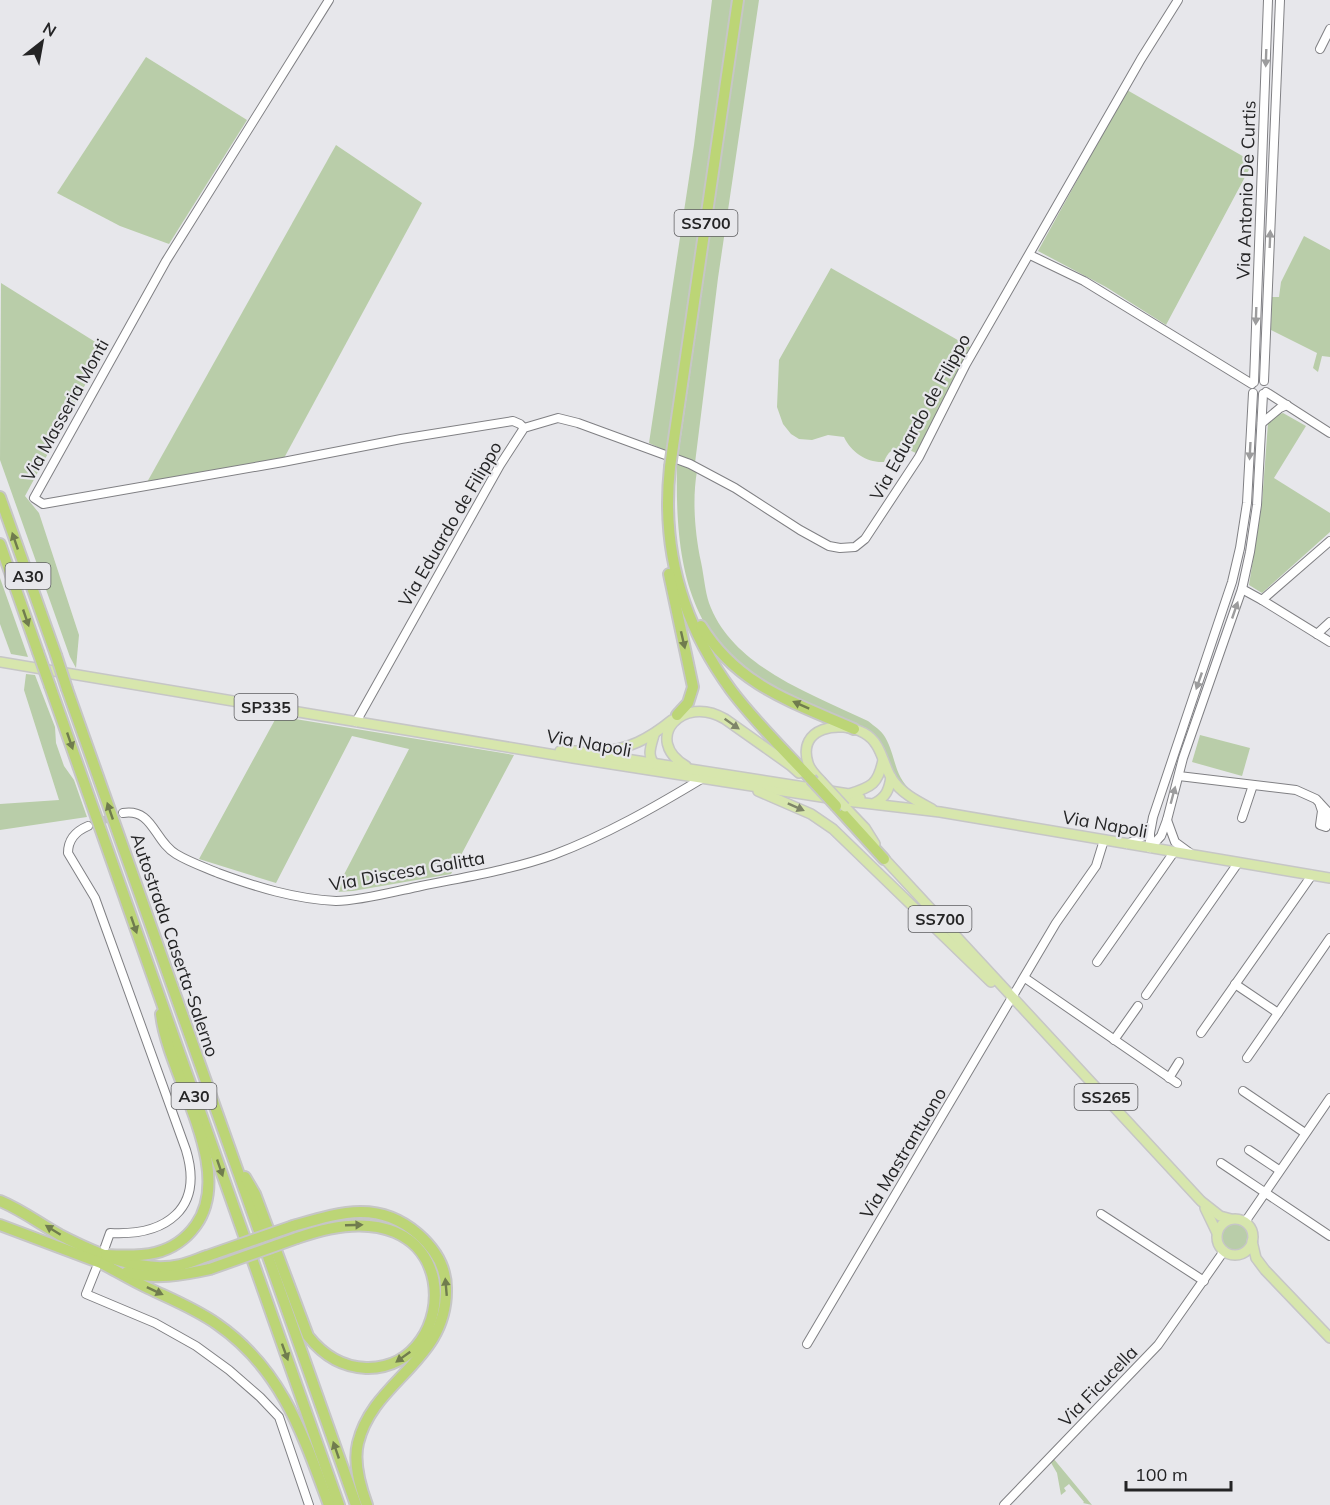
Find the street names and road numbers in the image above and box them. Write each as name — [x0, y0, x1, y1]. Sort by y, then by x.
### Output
street label: Via Antonio De Curtis — [1231, 100, 1261, 280]
road number: SS700 — [674, 210, 738, 236]
street label: Via Eduardo de Filippo — [865, 330, 975, 504]
street label: Via Masseria Monti — [16, 335, 114, 485]
street label: Via Eduardo de Filippo — [393, 437, 507, 611]
road number: A30 — [6, 563, 51, 589]
road number: SP335 — [234, 694, 298, 720]
street label: Via Napoli — [545, 724, 633, 762]
street label: Via Napoli — [1061, 805, 1149, 843]
street label: Autostrada Caserta-Salerno — [126, 830, 224, 1060]
street label: Via Discesa Galitta — [327, 846, 487, 896]
road number: SS700 — [908, 906, 972, 932]
road number: A30 — [172, 1083, 216, 1109]
street label: Via Mastrantuono — [855, 1083, 951, 1223]
road number: SS265 — [1074, 1084, 1138, 1110]
street label: Via Ficucella — [1054, 1341, 1142, 1431]

